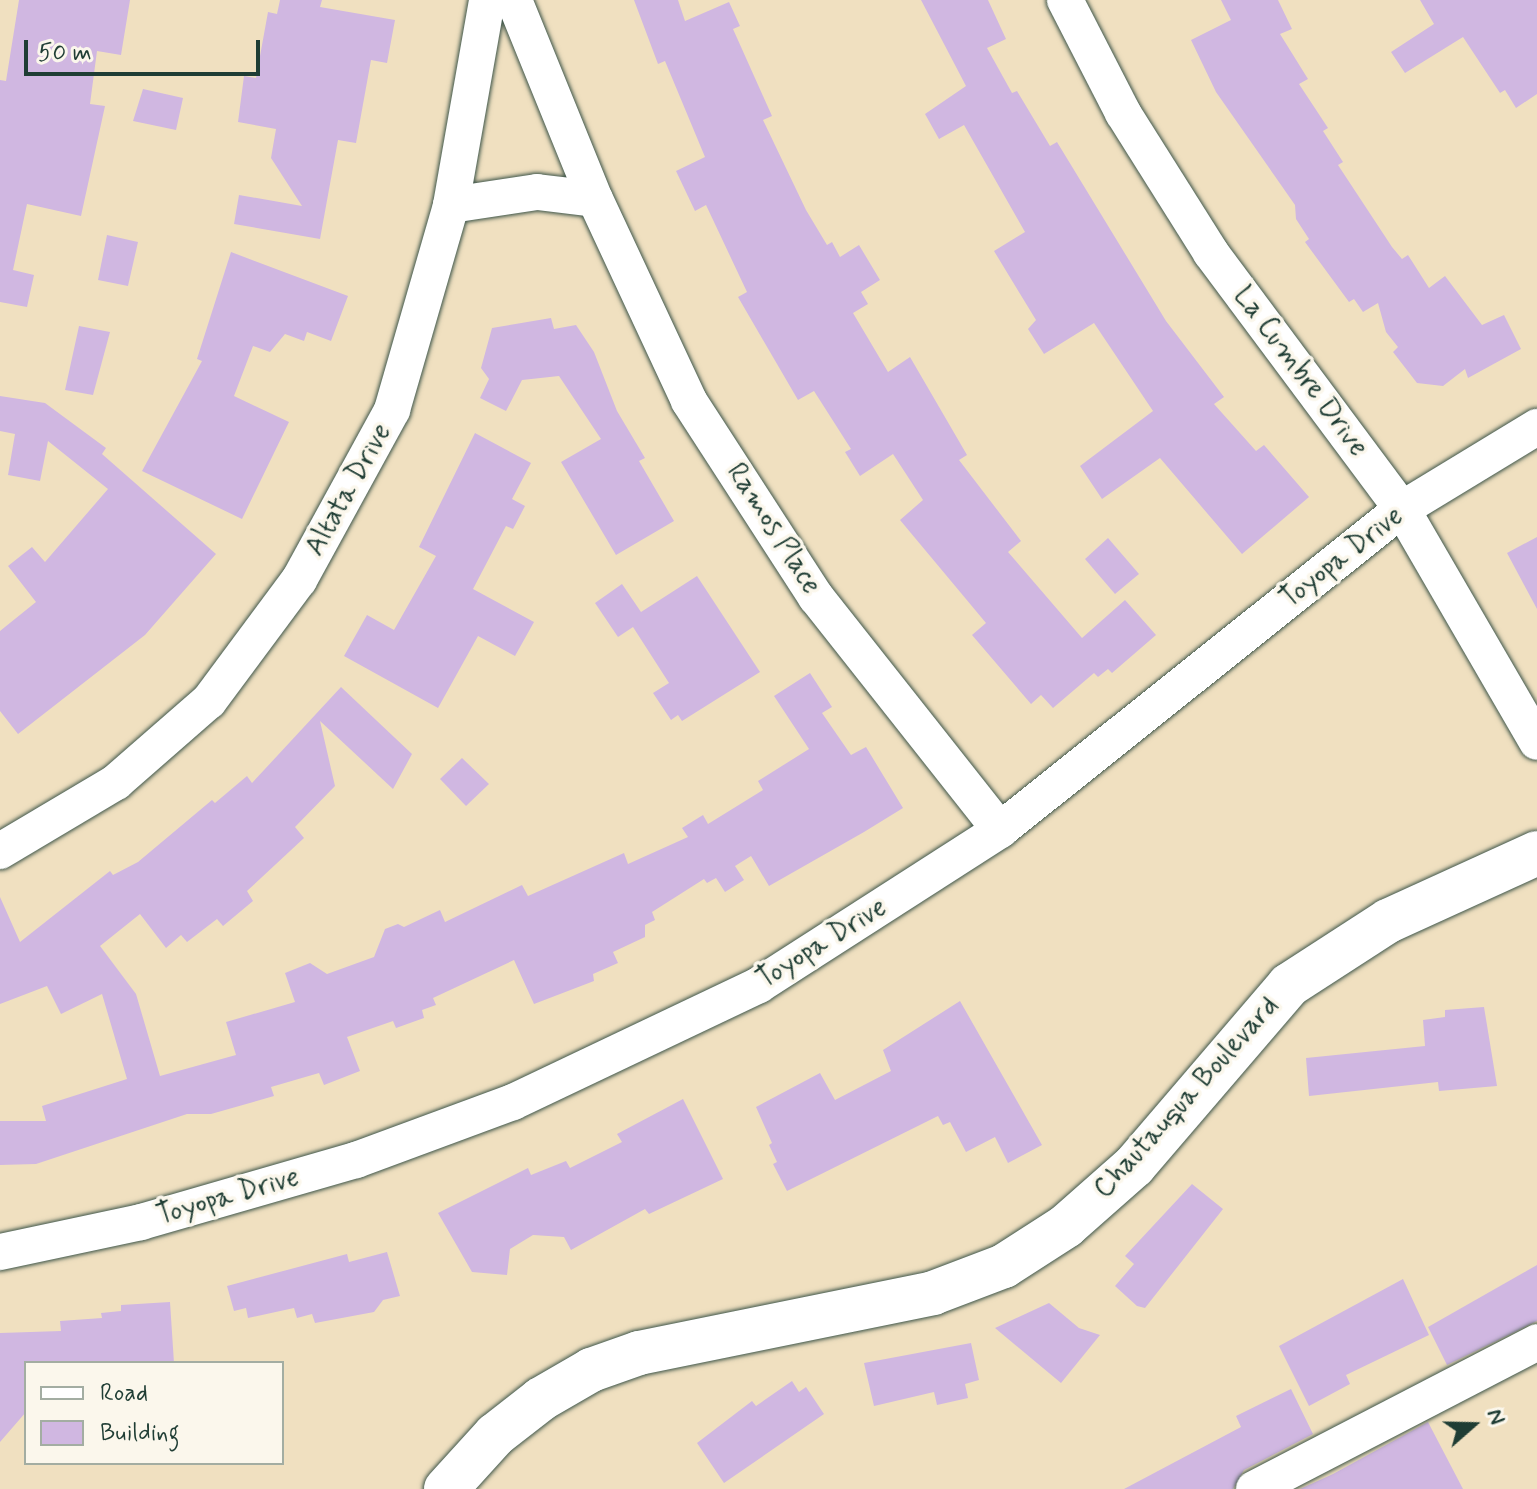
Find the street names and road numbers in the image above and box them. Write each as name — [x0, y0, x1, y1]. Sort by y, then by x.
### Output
street label: La Cumbre Drive — [1224, 279, 1376, 465]
street label: Altata Drive — [299, 418, 399, 562]
street label: Ramos Place — [718, 457, 828, 601]
street label: Toyopa Drive — [1274, 500, 1410, 616]
street label: Toyopa Drive — [751, 891, 893, 997]
street label: Chautauqua Boulevard — [1087, 990, 1287, 1206]
street label: Toyopa Drive — [153, 1161, 303, 1233]

